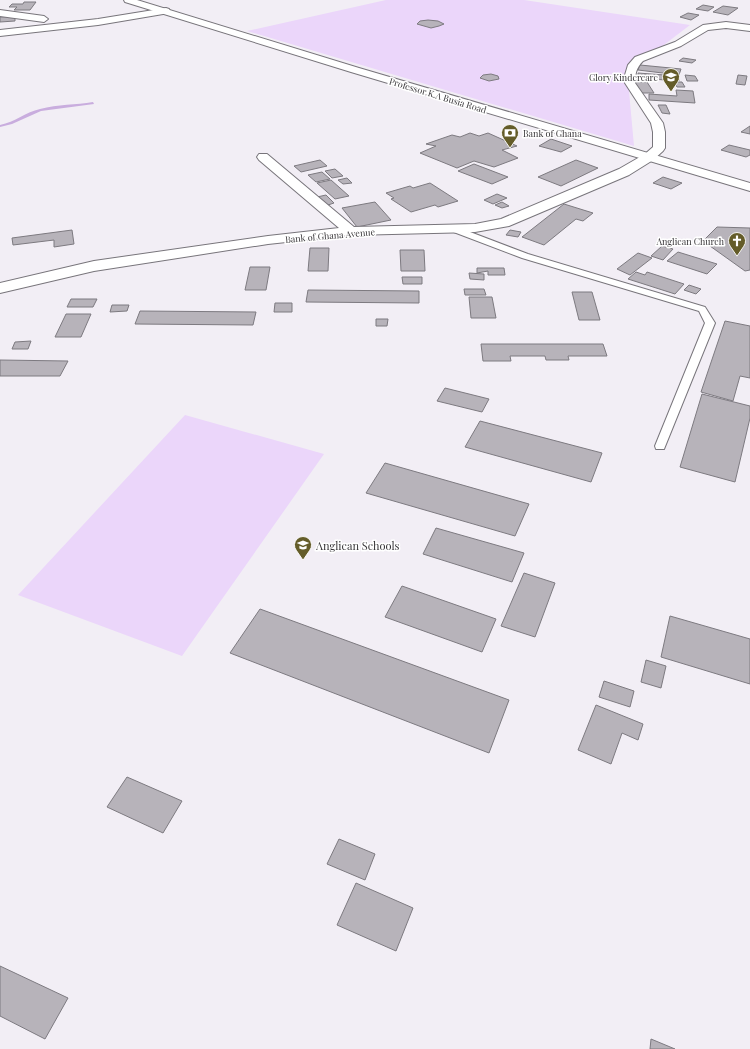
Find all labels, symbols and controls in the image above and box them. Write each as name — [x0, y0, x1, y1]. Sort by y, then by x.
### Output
school or university icon: Glory Kindercare — [661, 67, 681, 92]
place label: Glory Kindercare — [589, 71, 658, 83]
street label: Professor K.A Busia Road — [388, 74, 489, 116]
bank icon: Bank of Ghana — [500, 123, 520, 148]
place label: Bank of Ghana — [523, 127, 582, 139]
street label: Bank of Ghana Avenue — [285, 225, 376, 245]
church icon: Anglican Church — [727, 231, 747, 256]
place label: Anglican Church — [655, 235, 725, 247]
school or university icon: Anglican Schools — [293, 535, 313, 560]
place label: Anglican Schools — [315, 538, 400, 553]

